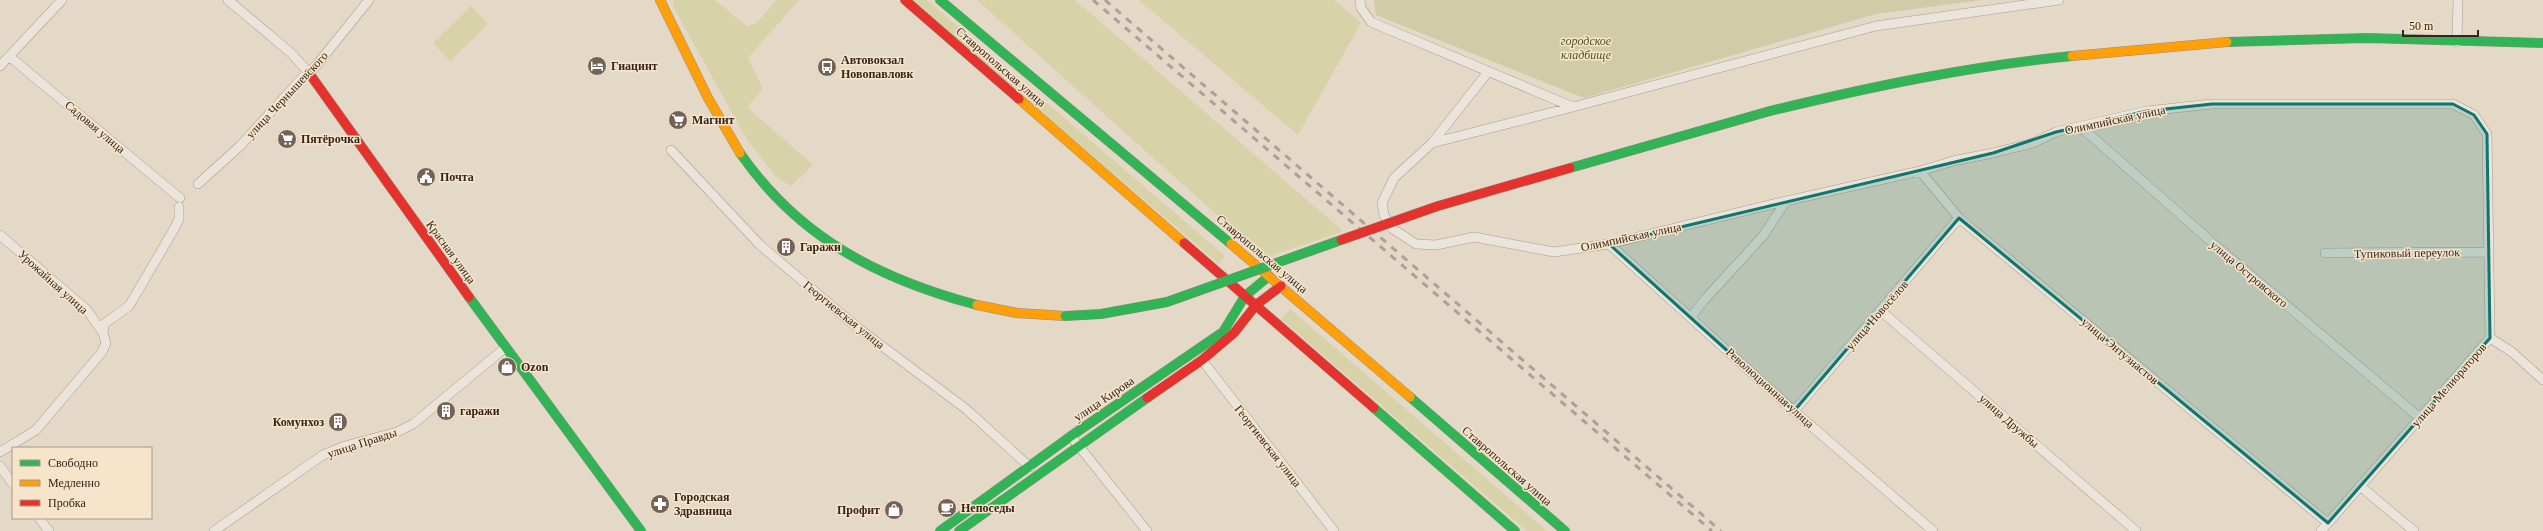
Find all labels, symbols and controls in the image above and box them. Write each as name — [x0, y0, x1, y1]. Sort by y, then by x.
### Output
scale bar — [2403, 12, 2478, 38]
text: 50 m — [2409, 19, 2434, 33]
street label: Ставропольская улица — [953, 24, 1049, 110]
park label: городское кладбище — [1561, 34, 1612, 62]
street label: улица Чернышевского — [243, 49, 331, 141]
place label: Автовокзал Новопавловк — [841, 53, 914, 81]
hotel icon: Гиацинт — [586, 55, 608, 77]
bus stop icon: Автовокзал Новопавловк — [816, 56, 838, 78]
place label: Гиацинт — [611, 59, 658, 73]
street label: Садовая улица — [62, 98, 129, 157]
street label: Олимпийская улица — [2063, 102, 2167, 137]
supermarket icon: Магнит — [667, 109, 689, 131]
place label: Магнит — [692, 113, 735, 127]
supermarket icon: Пятёрочка — [276, 128, 298, 150]
place label: Пятёрочка — [301, 132, 360, 146]
public building icon: Почта — [415, 166, 437, 188]
place label: Почта — [440, 170, 474, 184]
street label: Ставропольская улица — [1214, 212, 1311, 297]
street label: Красная улица — [423, 218, 479, 287]
street label: Олимпийская улица — [1579, 219, 1683, 254]
building icon: Гаражи — [775, 236, 797, 258]
street label: улица Островского — [2207, 238, 2291, 310]
place label: Гаражи — [800, 240, 841, 254]
street label: Тупиковый переулок — [2354, 245, 2460, 261]
street label: Урожайная улица — [15, 247, 91, 317]
street label: улица Новосёлов — [1843, 277, 1911, 353]
street label: Георгиевская улица — [801, 278, 888, 352]
street label: улица Энтузиастов — [2078, 315, 2162, 388]
street label: улица Мелиораторов — [2409, 340, 2489, 430]
street label: Революционная улица — [1723, 345, 1817, 432]
shop icon: Ozon — [496, 356, 518, 378]
place label: Ozon — [521, 360, 549, 374]
street label: улица Кирова — [1071, 373, 1137, 424]
street label: улица Дружбы — [1976, 391, 2042, 451]
building icon: гаражи — [435, 400, 457, 422]
street label: Георгиевская улица — [1232, 402, 1305, 490]
place label: гаражи — [460, 404, 500, 418]
building icon: Комунхоз — [327, 411, 349, 433]
place label: Комунхоз — [273, 415, 324, 429]
street label: Ставропольская улица — [1459, 423, 1555, 509]
street label: улица Правды — [326, 425, 398, 461]
legend — [12, 447, 152, 519]
text: Свободно — [48, 456, 98, 470]
text: Медленно — [48, 476, 100, 490]
place label: Городская Здравница — [674, 490, 732, 518]
pharmacy icon: Городская Здравница — [649, 493, 671, 515]
text: Пробка — [48, 496, 86, 510]
cafe icon: Непоседы — [936, 497, 958, 519]
shop icon: Профит — [883, 499, 905, 521]
place label: Непоседы — [961, 501, 1015, 515]
place label: Профит — [837, 503, 880, 517]

